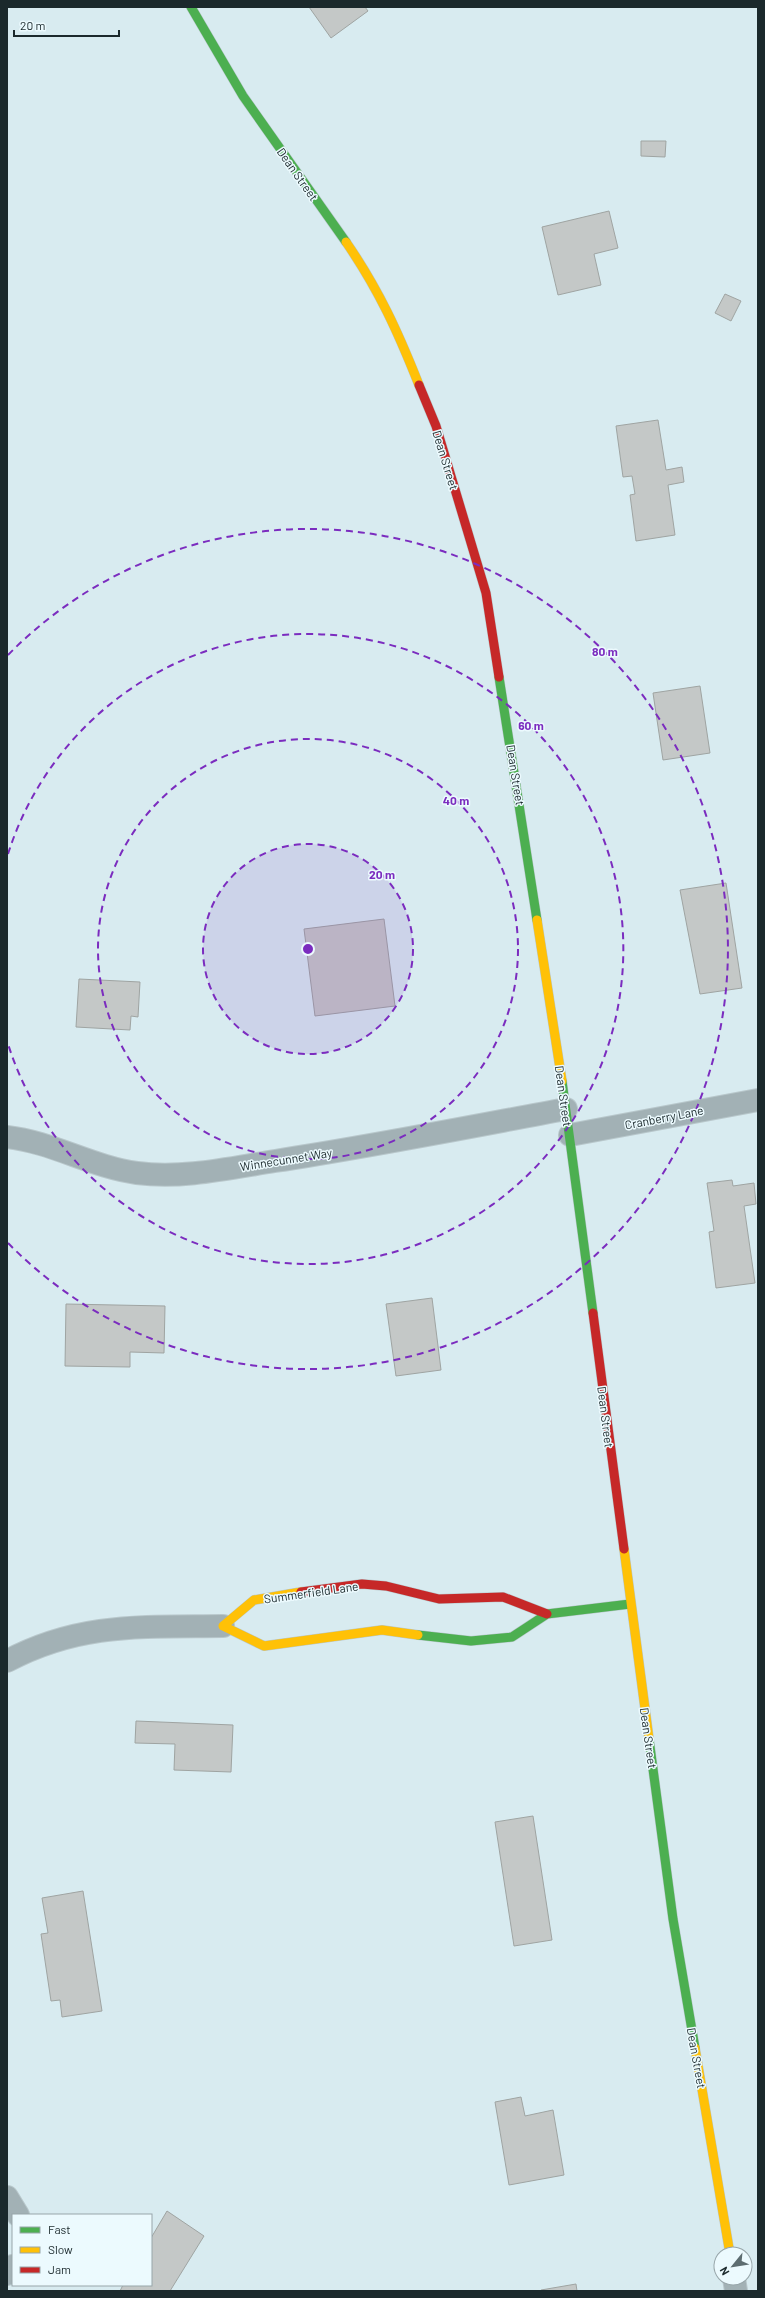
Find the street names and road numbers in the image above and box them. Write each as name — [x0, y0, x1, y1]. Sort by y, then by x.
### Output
street label: Dean Street — [275, 145, 321, 203]
street label: Dean Street — [430, 429, 462, 491]
street label: Dean Street — [504, 744, 528, 806]
street label: Dean Street — [553, 1065, 575, 1127]
street label: Cranberry Lane — [623, 1103, 705, 1131]
street label: Winnecunnet Way — [239, 1145, 333, 1173]
street label: Dean Street — [595, 1386, 617, 1448]
street label: Summerfield Lane — [263, 1578, 359, 1606]
street label: Dean Street — [638, 1707, 660, 1769]
street label: Dean Street — [685, 2026, 709, 2090]

